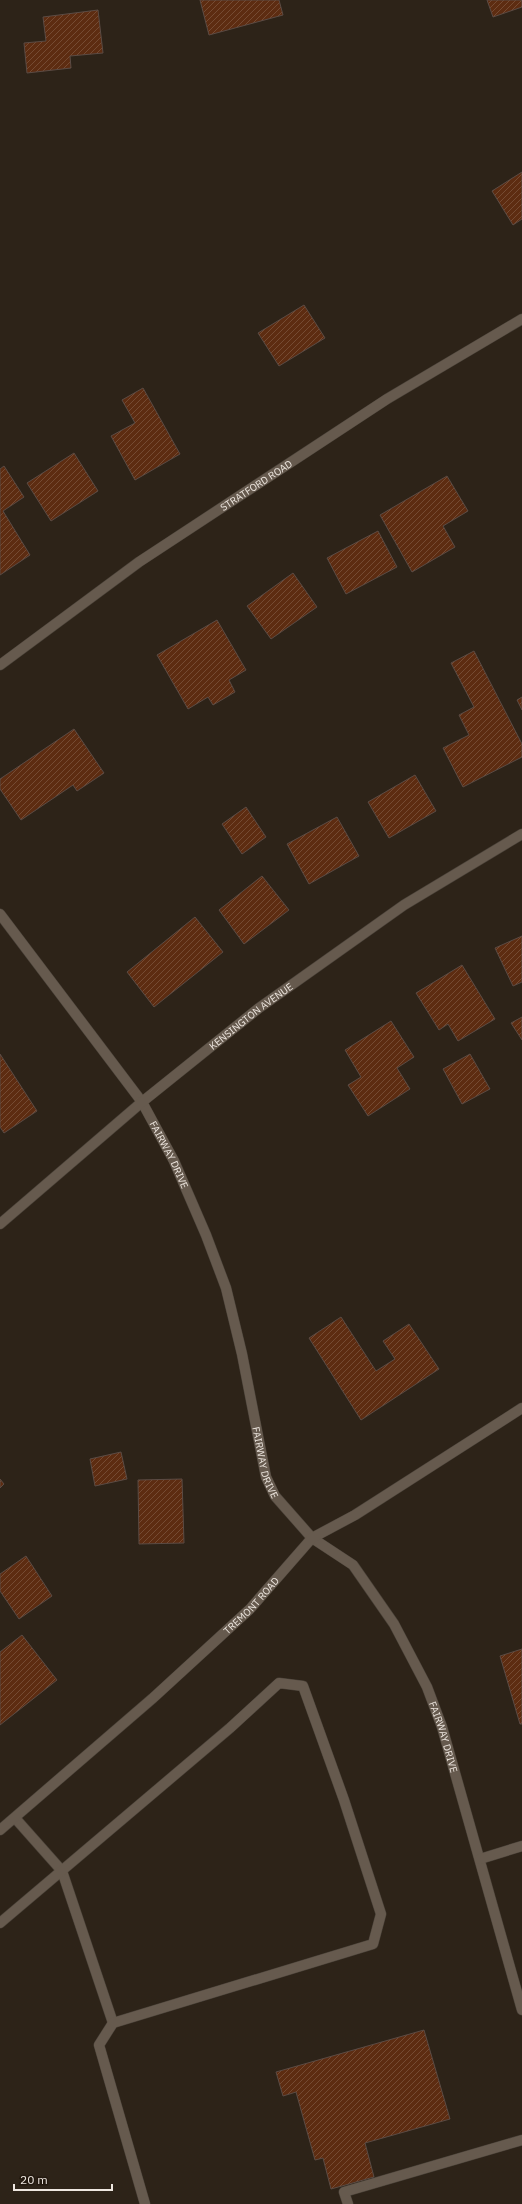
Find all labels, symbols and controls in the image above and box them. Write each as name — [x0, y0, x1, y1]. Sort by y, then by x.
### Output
street label: STRATFORD ROAD — [217, 457, 295, 514]
street label: KENSINGTON AVENUE — [206, 979, 295, 1052]
street label: FAIRWAY DRIVE — [147, 1119, 192, 1191]
street label: FAIRWAY DRIVE — [250, 1425, 282, 1501]
street label: TREMONT ROAD — [220, 1574, 282, 1637]
street label: FAIRWAY DRIVE — [426, 1699, 461, 1774]
scale bar — [14, 2166, 112, 2192]
text: 20 m — [20, 2172, 48, 2187]

